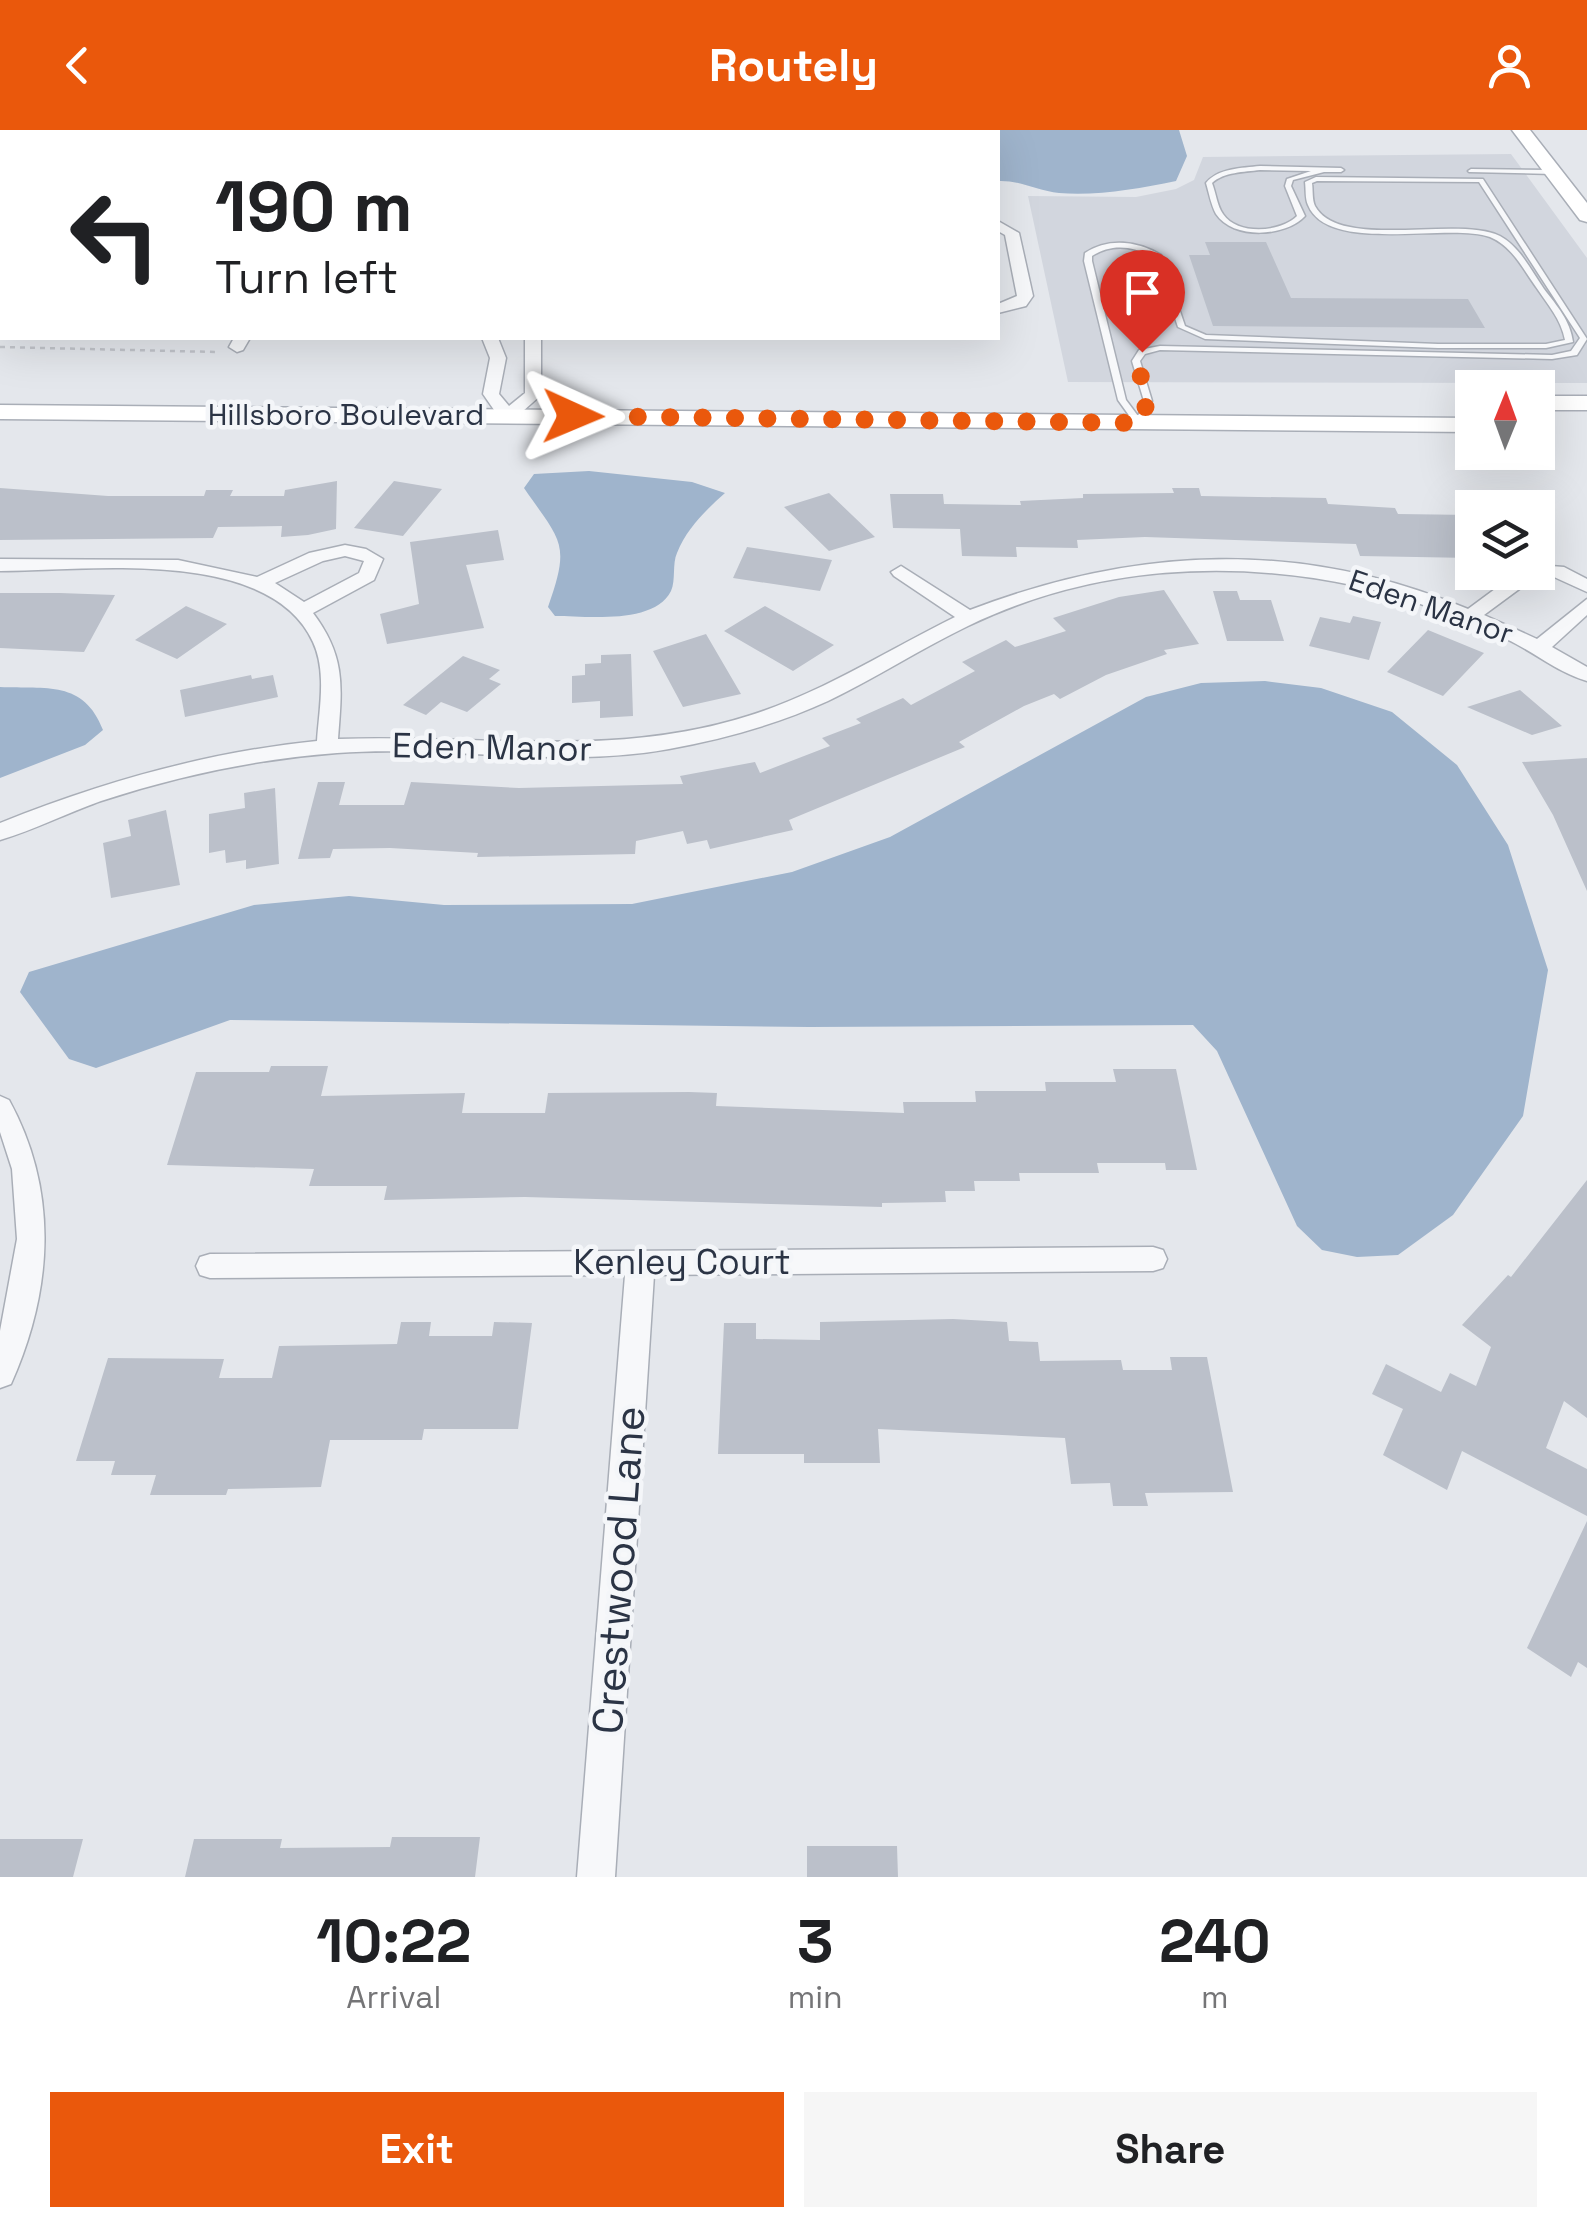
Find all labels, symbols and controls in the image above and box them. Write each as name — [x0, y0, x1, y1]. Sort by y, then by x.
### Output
text: Routely — [709, 37, 878, 94]
icon: back — [50, 38, 105, 93]
icon: person — [1482, 38, 1537, 93]
text: 190 m — [215, 162, 413, 251]
icon: left — [50, 170, 180, 300]
text: Turn left — [215, 249, 398, 306]
pin — [1100, 250, 1185, 353]
icon: arrive — [1115, 265, 1170, 320]
position arrow — [521, 364, 625, 468]
north arrow — [1455, 370, 1555, 470]
map controls — [1455, 370, 1555, 590]
street label: Hillsboro Boulevard — [208, 395, 484, 434]
button: layers — [1455, 490, 1555, 590]
street label: Eden Manor — [1344, 560, 1519, 653]
street label: Eden Manor — [392, 723, 592, 771]
street label: Kenley Court — [573, 1240, 791, 1284]
street label: Crestwood Lane — [581, 1404, 656, 1736]
text: 10:22 — [316, 1903, 471, 1980]
text: 3 — [797, 1903, 833, 1980]
text: 240 — [1159, 1903, 1271, 1980]
text: Arrival — [346, 1977, 441, 2017]
text: min — [788, 1977, 843, 2017]
text: m — [1201, 1977, 1229, 2017]
button: Exit — [50, 2092, 784, 2207]
button: Share — [804, 2092, 1537, 2207]

